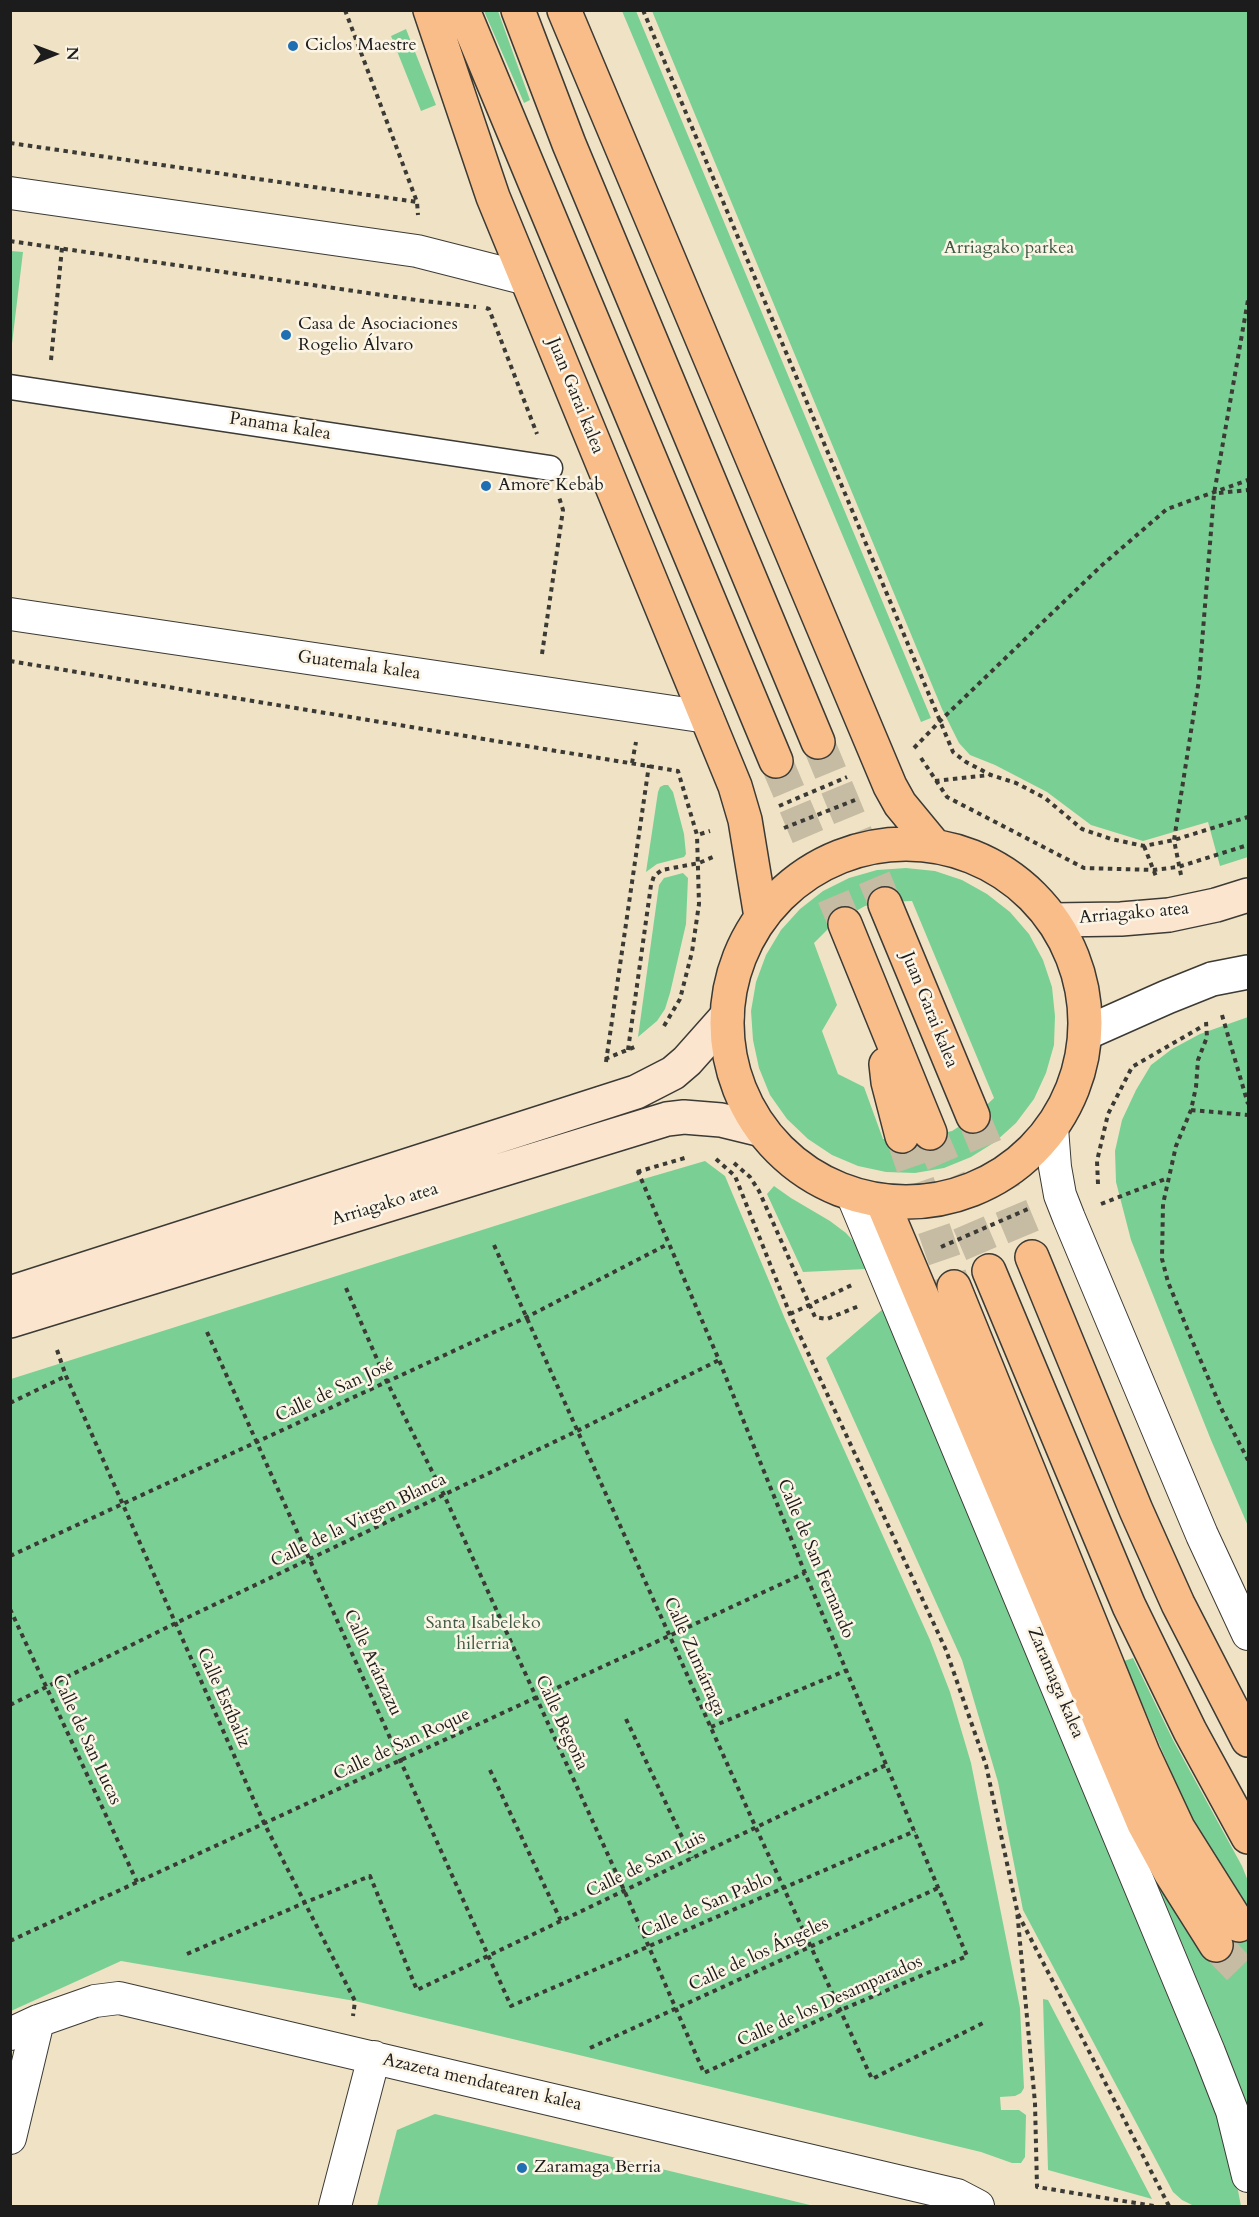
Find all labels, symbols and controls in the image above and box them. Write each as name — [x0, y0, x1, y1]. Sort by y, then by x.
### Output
north arrow — [24, 24, 84, 84]
place label: Ciclos Maestre — [305, 35, 417, 57]
marker: Ciclos Maestre — [286, 39, 300, 53]
text: N — [61, 47, 83, 61]
park label: Arriagako parkea — [944, 238, 1074, 260]
place label: Casa de Asociaciones Rogelio Álvaro — [298, 314, 458, 356]
marker: Casa de Asociaciones Rogelio Álvaro — [279, 328, 293, 342]
street label: Juan Garai kalea — [542, 335, 608, 457]
street label: Panama kalea — [228, 408, 332, 446]
place label: Amore Kebab — [498, 475, 604, 497]
marker: Amore Kebab — [479, 479, 493, 493]
street label: Guatemala kalea — [296, 647, 422, 685]
street label: Arriagako atea — [1078, 898, 1190, 930]
street label: Juan Garai kalea — [896, 949, 962, 1071]
street label: Arriagako atea — [329, 1179, 441, 1231]
street label: Calle de San José — [272, 1354, 398, 1428]
street label: Calle de la Virgen Blanca — [268, 1469, 450, 1573]
street label: Calle de San Fernando — [772, 1476, 858, 1642]
street label: Calle Zumárraga — [658, 1594, 730, 1720]
street label: Calle Aránzazu — [338, 1606, 406, 1720]
park label: Santa Isabeleko hilerria — [425, 1613, 541, 1656]
street label: Zaramaga kalea — [1022, 1624, 1088, 1742]
street label: Calle Estíbaliz — [191, 1645, 255, 1751]
street label: Calle de San Lucas — [46, 1672, 126, 1808]
street label: Calle Begoña — [530, 1672, 592, 1774]
street label: Calle de San Roque — [330, 1704, 474, 1786]
street label: Calle de San Luis — [583, 1827, 709, 1903]
street label: Calle de San Pablo — [638, 1869, 776, 1943]
street label: Calle de los Ángeles — [686, 1913, 832, 1997]
street label: Calle de los Desamparados — [734, 1951, 926, 2053]
street label: Azazeta mendatearen kalea — [380, 2050, 584, 2116]
place label: Zaramaga Berria — [534, 2157, 661, 2179]
marker: Zaramaga Berria — [515, 2161, 529, 2175]

